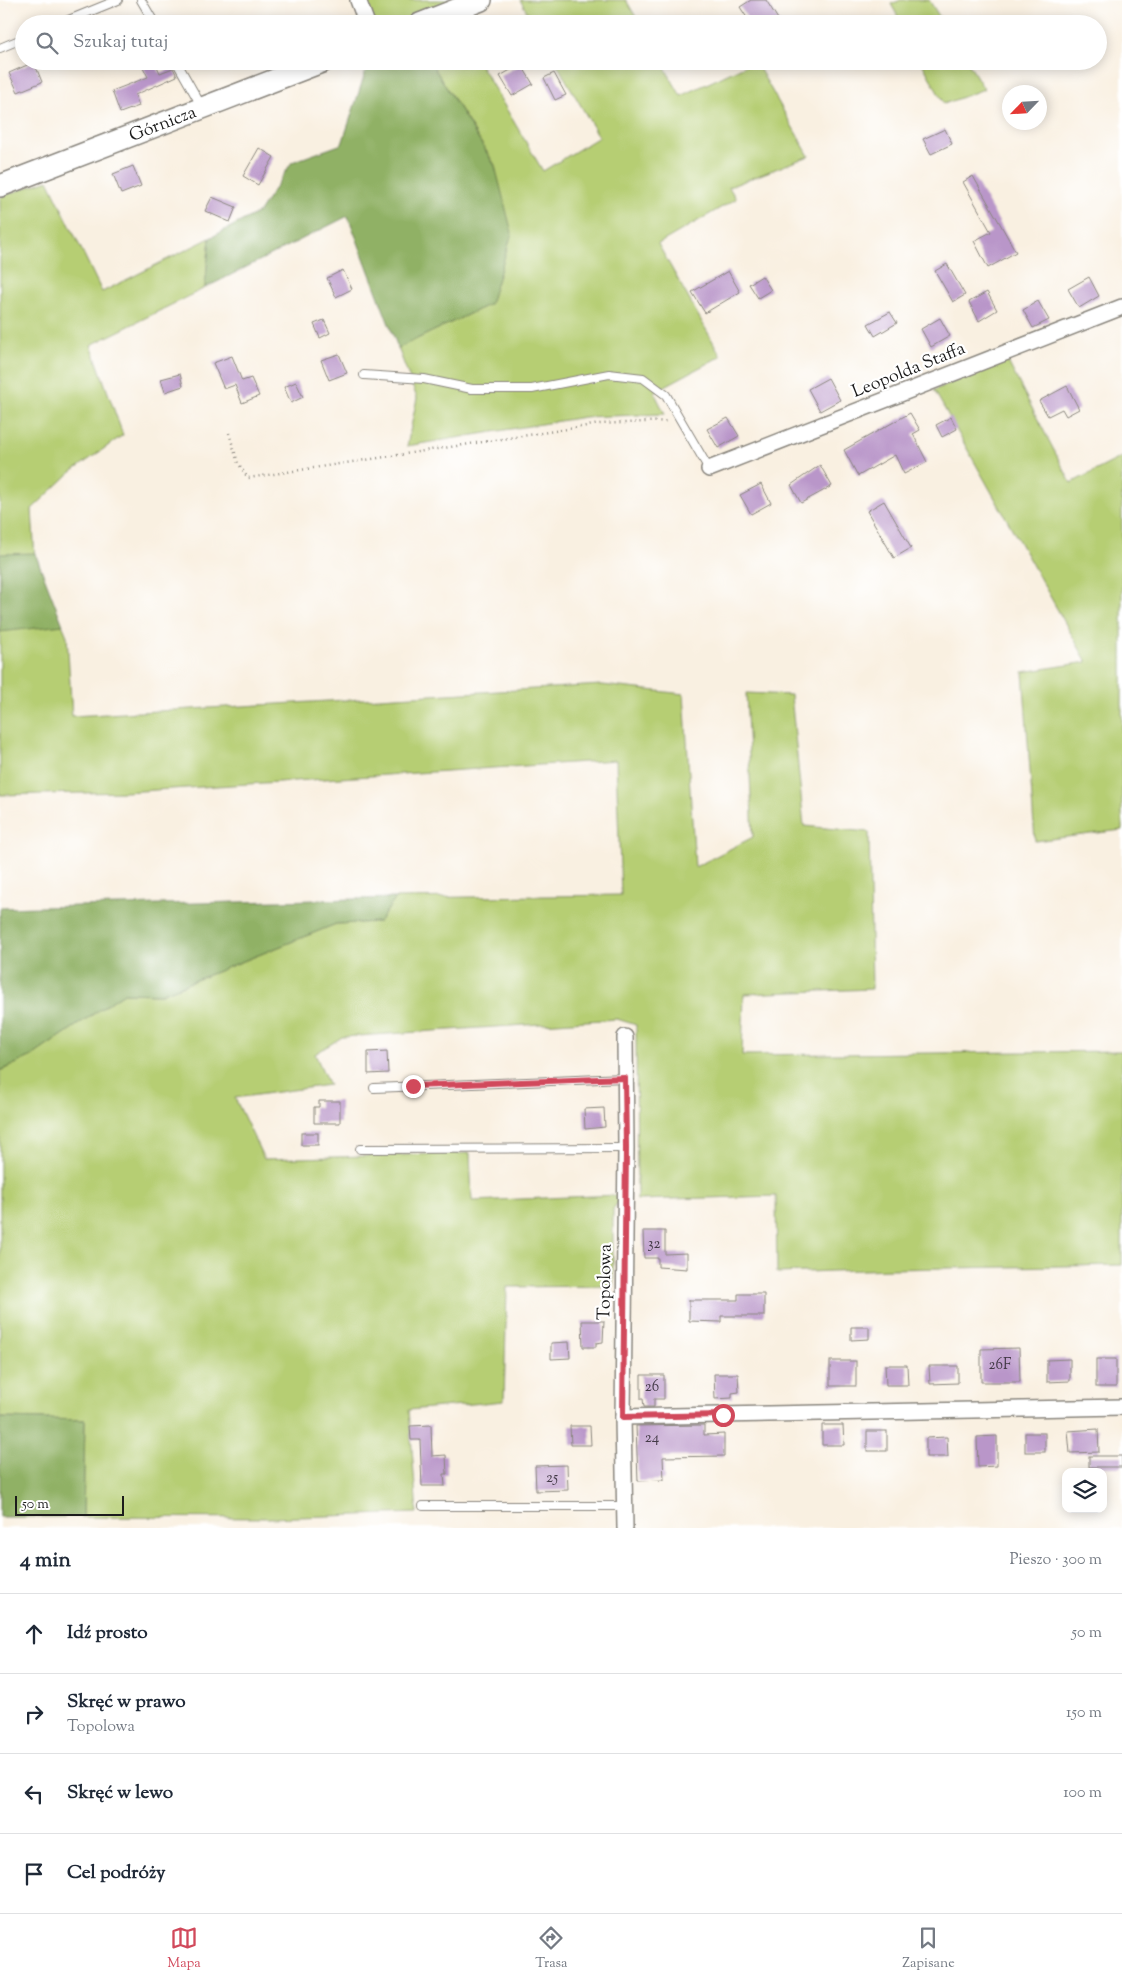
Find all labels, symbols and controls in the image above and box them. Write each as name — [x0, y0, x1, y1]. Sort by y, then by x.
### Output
search box — [15, 15, 1107, 70]
icon: search — [33, 29, 61, 57]
text: Szukaj tutaj — [73, 29, 168, 56]
north arrow — [1002, 85, 1047, 130]
street label: Górnicza — [126, 100, 200, 150]
street label: Leopolda Staffa — [848, 336, 970, 406]
route end — [402, 1075, 425, 1098]
house number: 32 — [647, 1234, 661, 1255]
street label: Topolowa — [592, 1244, 620, 1320]
house number: 26F — [989, 1355, 1012, 1376]
house number: 26 — [645, 1377, 659, 1398]
route start — [712, 1404, 735, 1427]
house number: 24 — [645, 1428, 660, 1449]
house number: 25 — [546, 1468, 558, 1489]
map controls — [1062, 1468, 1107, 1513]
button: layers — [1062, 1468, 1107, 1513]
scale bar — [15, 1493, 124, 1516]
text: 50 m — [22, 1495, 49, 1515]
text: 4 min — [20, 1546, 71, 1576]
text: Pieszo · 300 m — [1009, 1549, 1102, 1572]
icon: ahead — [20, 1620, 48, 1648]
text: Idź prosto — [67, 1620, 148, 1647]
text: 50 m — [1071, 1622, 1102, 1645]
text: Skręć w prawo — [67, 1689, 186, 1716]
icon: right — [20, 1700, 48, 1728]
text: 150 m — [1066, 1702, 1102, 1725]
text: Topolowa — [67, 1716, 135, 1739]
icon: left — [20, 1780, 48, 1808]
text: Skręć w lewo — [67, 1780, 173, 1807]
text: 100 m — [1063, 1782, 1102, 1805]
icon: arrive — [20, 1860, 48, 1888]
text: Cel podróży — [67, 1860, 166, 1887]
tab: Mapa — [167, 1924, 201, 1974]
tab: Trasa — [535, 1924, 568, 1974]
tab: Zapisane — [902, 1924, 955, 1974]

